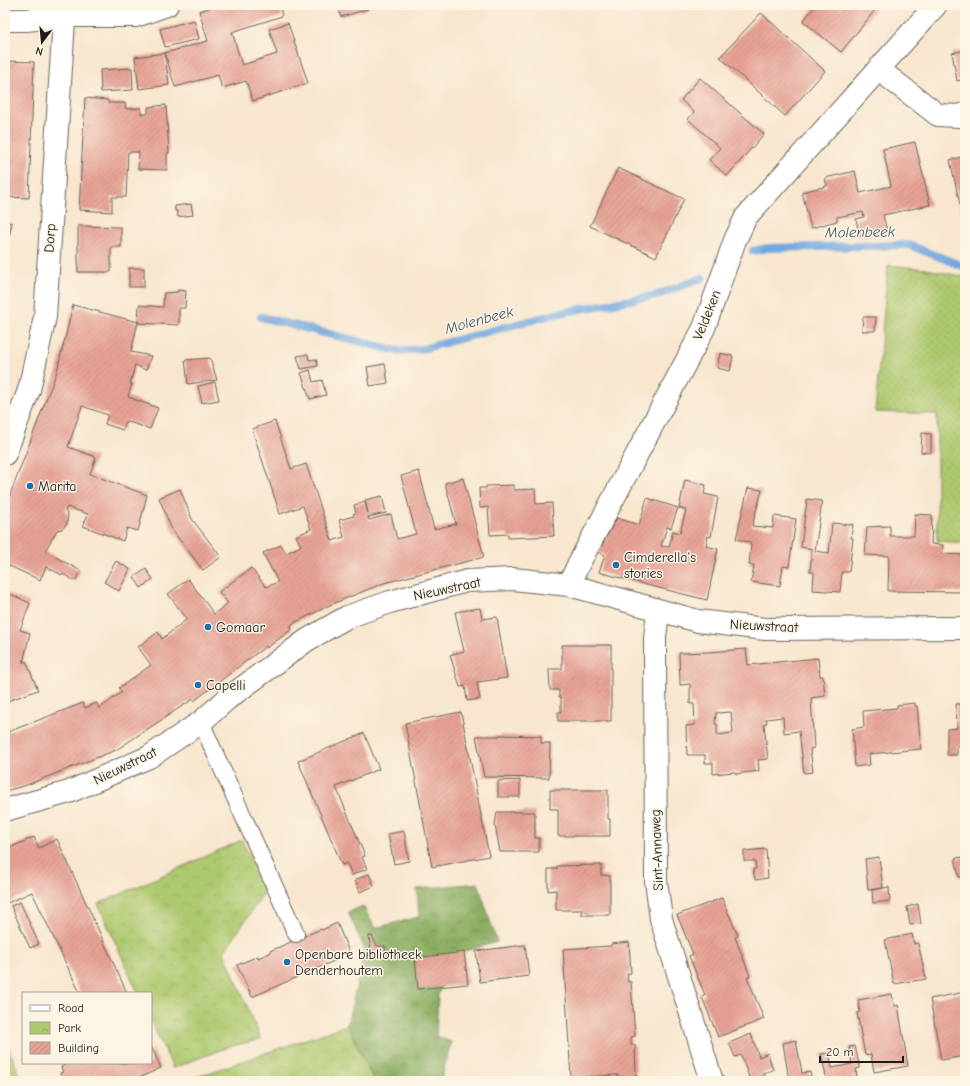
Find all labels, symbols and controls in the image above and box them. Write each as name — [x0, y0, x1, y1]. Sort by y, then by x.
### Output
north arrow — [22, 22, 62, 62]
text: N — [34, 44, 45, 58]
water label: Molenbeek — [824, 222, 896, 242]
street label: Dorp — [41, 223, 59, 253]
street label: Veldeken — [689, 288, 725, 342]
water label: Molenbeek — [442, 302, 516, 338]
place label: Marita — [38, 478, 77, 495]
marker: Marita — [25, 481, 35, 491]
place label: Cimderella's stories — [624, 549, 696, 582]
marker: Cimderella's stories — [611, 560, 621, 570]
street label: Nieuwstraat — [412, 573, 483, 604]
street label: Nieuwstraat — [729, 616, 800, 636]
place label: Gomaar — [216, 619, 265, 636]
marker: Gomaar — [203, 622, 213, 632]
place label: Capelli — [206, 677, 246, 694]
marker: Capelli — [193, 680, 203, 690]
street label: Nieuwstraat — [90, 743, 160, 789]
street label: Sint-Annaweg — [647, 809, 667, 891]
place label: Openbare bibliotheek Denderhoutem — [295, 946, 422, 979]
marker: Openbare bibliotheek Denderhoutem — [282, 957, 292, 967]
legend — [22, 992, 152, 1064]
text: Road — [58, 1001, 84, 1015]
text: Park — [58, 1021, 81, 1035]
scale bar — [820, 1038, 903, 1064]
text: Building — [58, 1041, 99, 1055]
text: 20 m — [826, 1045, 854, 1059]

